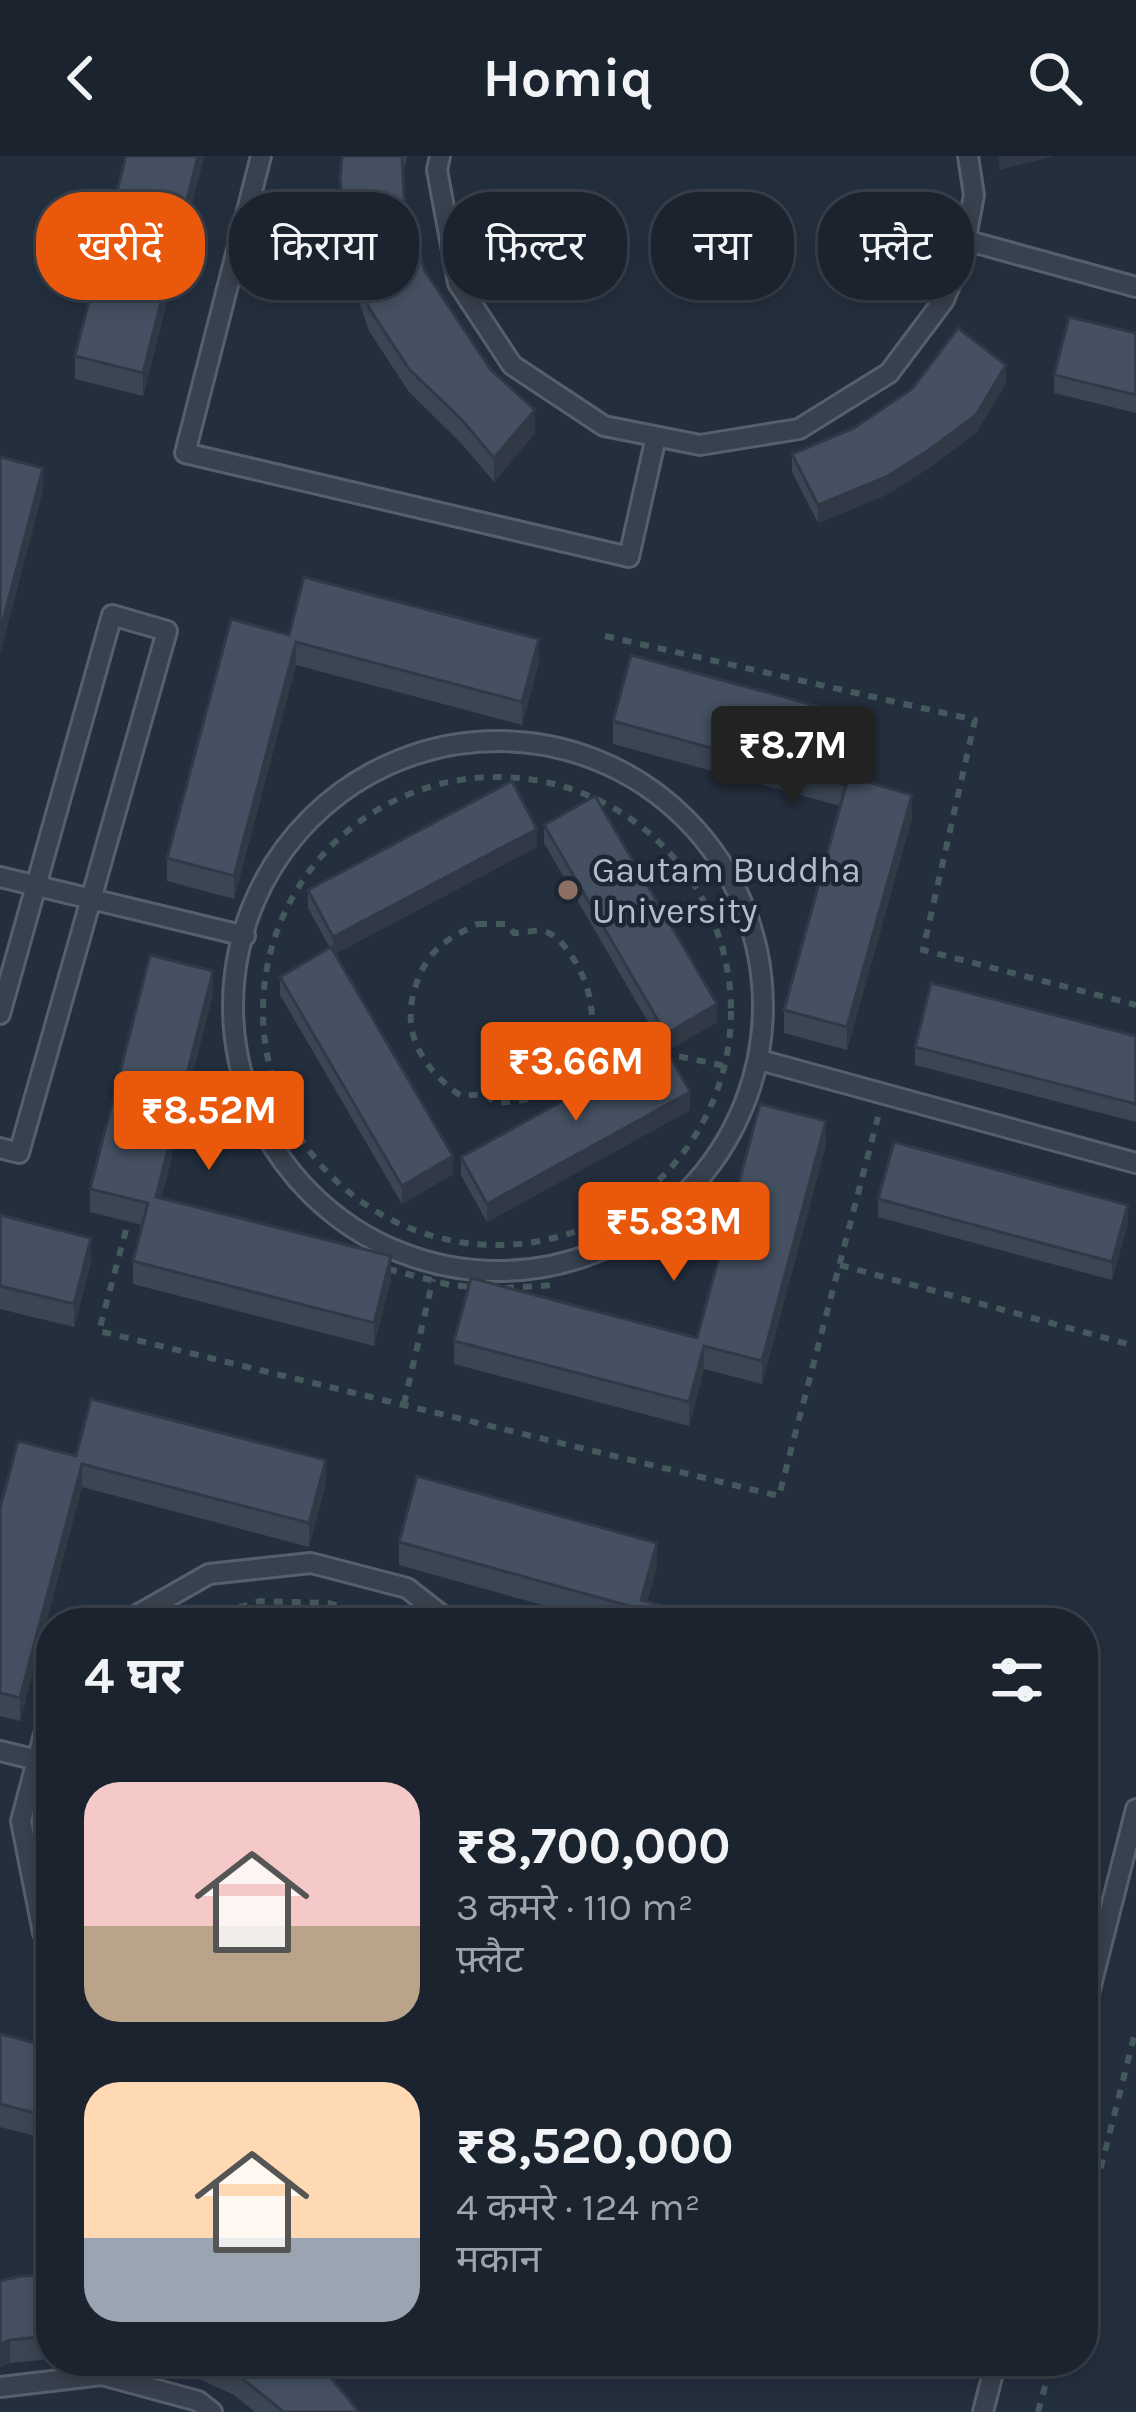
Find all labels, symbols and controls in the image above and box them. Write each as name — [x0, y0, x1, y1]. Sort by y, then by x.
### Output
icon: back — [48, 45, 114, 111]
icon: search — [1022, 45, 1088, 111]
text: Homiq — [483, 46, 653, 110]
chip: खरीदें — [36, 192, 205, 300]
chip: किराया — [229, 192, 419, 300]
chip: फ़िल्टर — [443, 192, 627, 300]
chip: नया — [651, 192, 794, 300]
chip: फ़्लैट — [818, 192, 974, 300]
pin: ₹8.7M — [709, 706, 877, 808]
text: ₹8.7M — [738, 722, 848, 768]
place label: Gautam Buddha University — [592, 849, 861, 932]
marker: Gautam Buddha University — [555, 877, 581, 903]
pin: ₹3.66M — [478, 1022, 674, 1124]
text: ₹3.66M — [508, 1038, 644, 1084]
pin: ₹8.52M — [111, 1071, 307, 1173]
text: ₹8.52M — [141, 1087, 277, 1133]
pin: ₹5.83M — [576, 1182, 772, 1284]
text: ₹5.83M — [606, 1198, 742, 1244]
text: 4 घर — [84, 1646, 183, 1706]
icon: filters — [984, 1647, 1050, 1713]
text: ₹8,700,000 — [456, 1816, 731, 1876]
icon: home — [180, 1830, 324, 1974]
text: 3 कमरे · 110 m² — [456, 1884, 693, 1930]
text: फ़्लैट — [456, 1936, 523, 1982]
text: ₹8,520,000 — [456, 2116, 734, 2176]
icon: home — [180, 2130, 324, 2274]
text: 4 कमरे · 124 m² — [456, 2184, 700, 2230]
text: मकान — [456, 2236, 541, 2282]

